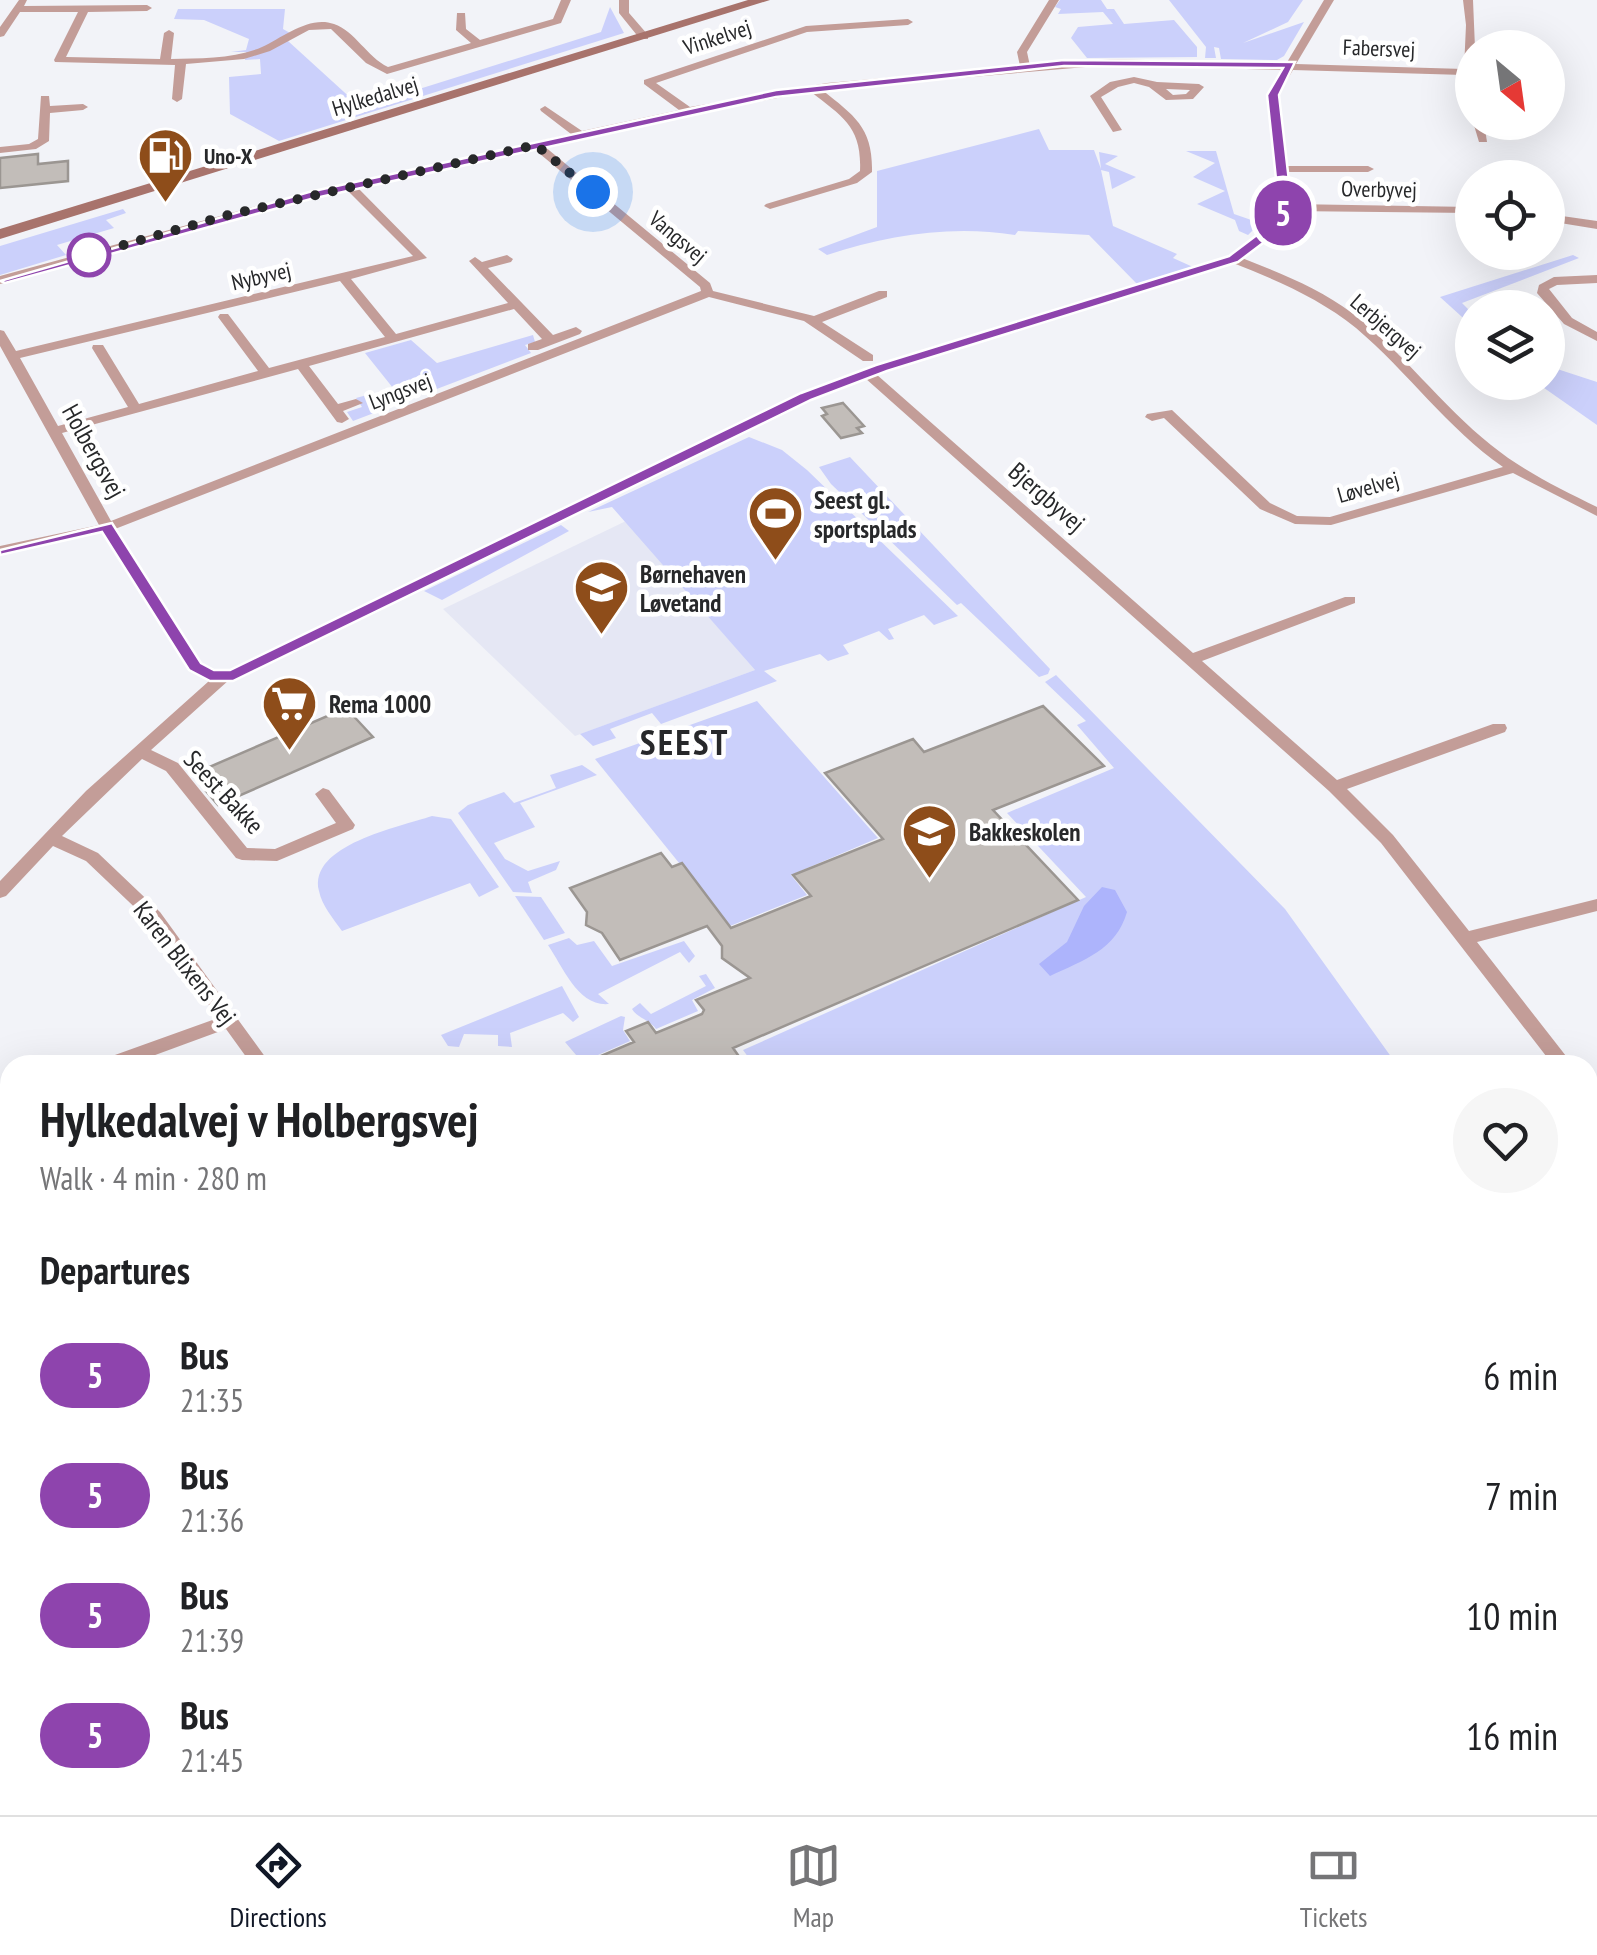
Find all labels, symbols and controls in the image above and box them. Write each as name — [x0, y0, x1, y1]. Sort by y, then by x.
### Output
street label: Vinkelvej — [679, 13, 754, 61]
north arrow — [1455, 30, 1565, 140]
map controls — [1455, 30, 1565, 400]
street label: Fabersvej — [1342, 33, 1416, 63]
street label: Hylkedalvej — [329, 70, 421, 122]
fuel station icon: Uno-X — [135, 126, 195, 205]
place label: Uno-X — [204, 142, 253, 170]
button: locate — [1455, 160, 1565, 270]
your location — [568, 167, 618, 217]
street label: Overbyvej — [1341, 174, 1417, 204]
line badge: 5 — [1250, 180, 1316, 246]
text: 5 — [1275, 190, 1291, 236]
street label: Vangsvej — [643, 204, 713, 269]
unlabelled marker — [68, 234, 110, 276]
street label: Nybyvej — [228, 256, 294, 296]
street label: Lerbjergvej — [1345, 288, 1427, 364]
button: layers — [1455, 290, 1565, 400]
street label: Lyngsvej — [365, 366, 435, 416]
street label: Holbergsvej — [55, 398, 133, 504]
street label: Bjergbyvej — [1002, 455, 1092, 539]
street label: Løvelvej — [1334, 465, 1402, 509]
sports icon: Seest gl. sportsplads — [745, 484, 805, 563]
place label: Seest gl. sportsplads — [814, 484, 917, 545]
school or university icon: Børnehaven Løvetand — [571, 558, 631, 637]
place label: Børnehaven Løvetand — [640, 558, 746, 619]
supermarket icon: Rema 1000 — [260, 674, 320, 753]
place label: Rema 1000 — [329, 688, 431, 720]
district label: SEEST — [640, 719, 730, 765]
street label: Seest Bakke — [177, 743, 271, 841]
school or university icon: Bakkeskolen — [900, 802, 960, 881]
place label: Bakkeskolen — [969, 816, 1081, 848]
street label: Karen Blixens Vej — [127, 895, 243, 1031]
text: Hylkedalvej v Holbergsvej — [40, 1088, 479, 1150]
button: heart — [1453, 1088, 1558, 1193]
text: Walk · 4 min · 280 m — [40, 1157, 267, 1199]
text: Departures — [40, 1245, 190, 1294]
text: Bus — [180, 1330, 229, 1379]
text: 6 min — [1483, 1351, 1558, 1400]
text: 5 — [87, 1352, 103, 1398]
text: 21:35 — [180, 1379, 244, 1421]
text: Bus — [180, 1450, 229, 1499]
text: 7 min — [1485, 1471, 1558, 1520]
text: 5 — [87, 1472, 103, 1518]
text: 21:36 — [180, 1499, 244, 1541]
text: Bus — [180, 1570, 229, 1619]
text: 10 min — [1466, 1591, 1558, 1640]
text: 5 — [87, 1592, 103, 1638]
text: 21:39 — [180, 1619, 244, 1661]
text: Bus — [180, 1690, 229, 1739]
text: 16 min — [1466, 1711, 1558, 1760]
text: 5 — [87, 1712, 103, 1758]
text: 21:45 — [180, 1739, 244, 1781]
tab: Directions — [229, 1838, 327, 1935]
tab: Map — [786, 1838, 841, 1935]
tab: Tickets — [1300, 1838, 1368, 1935]

